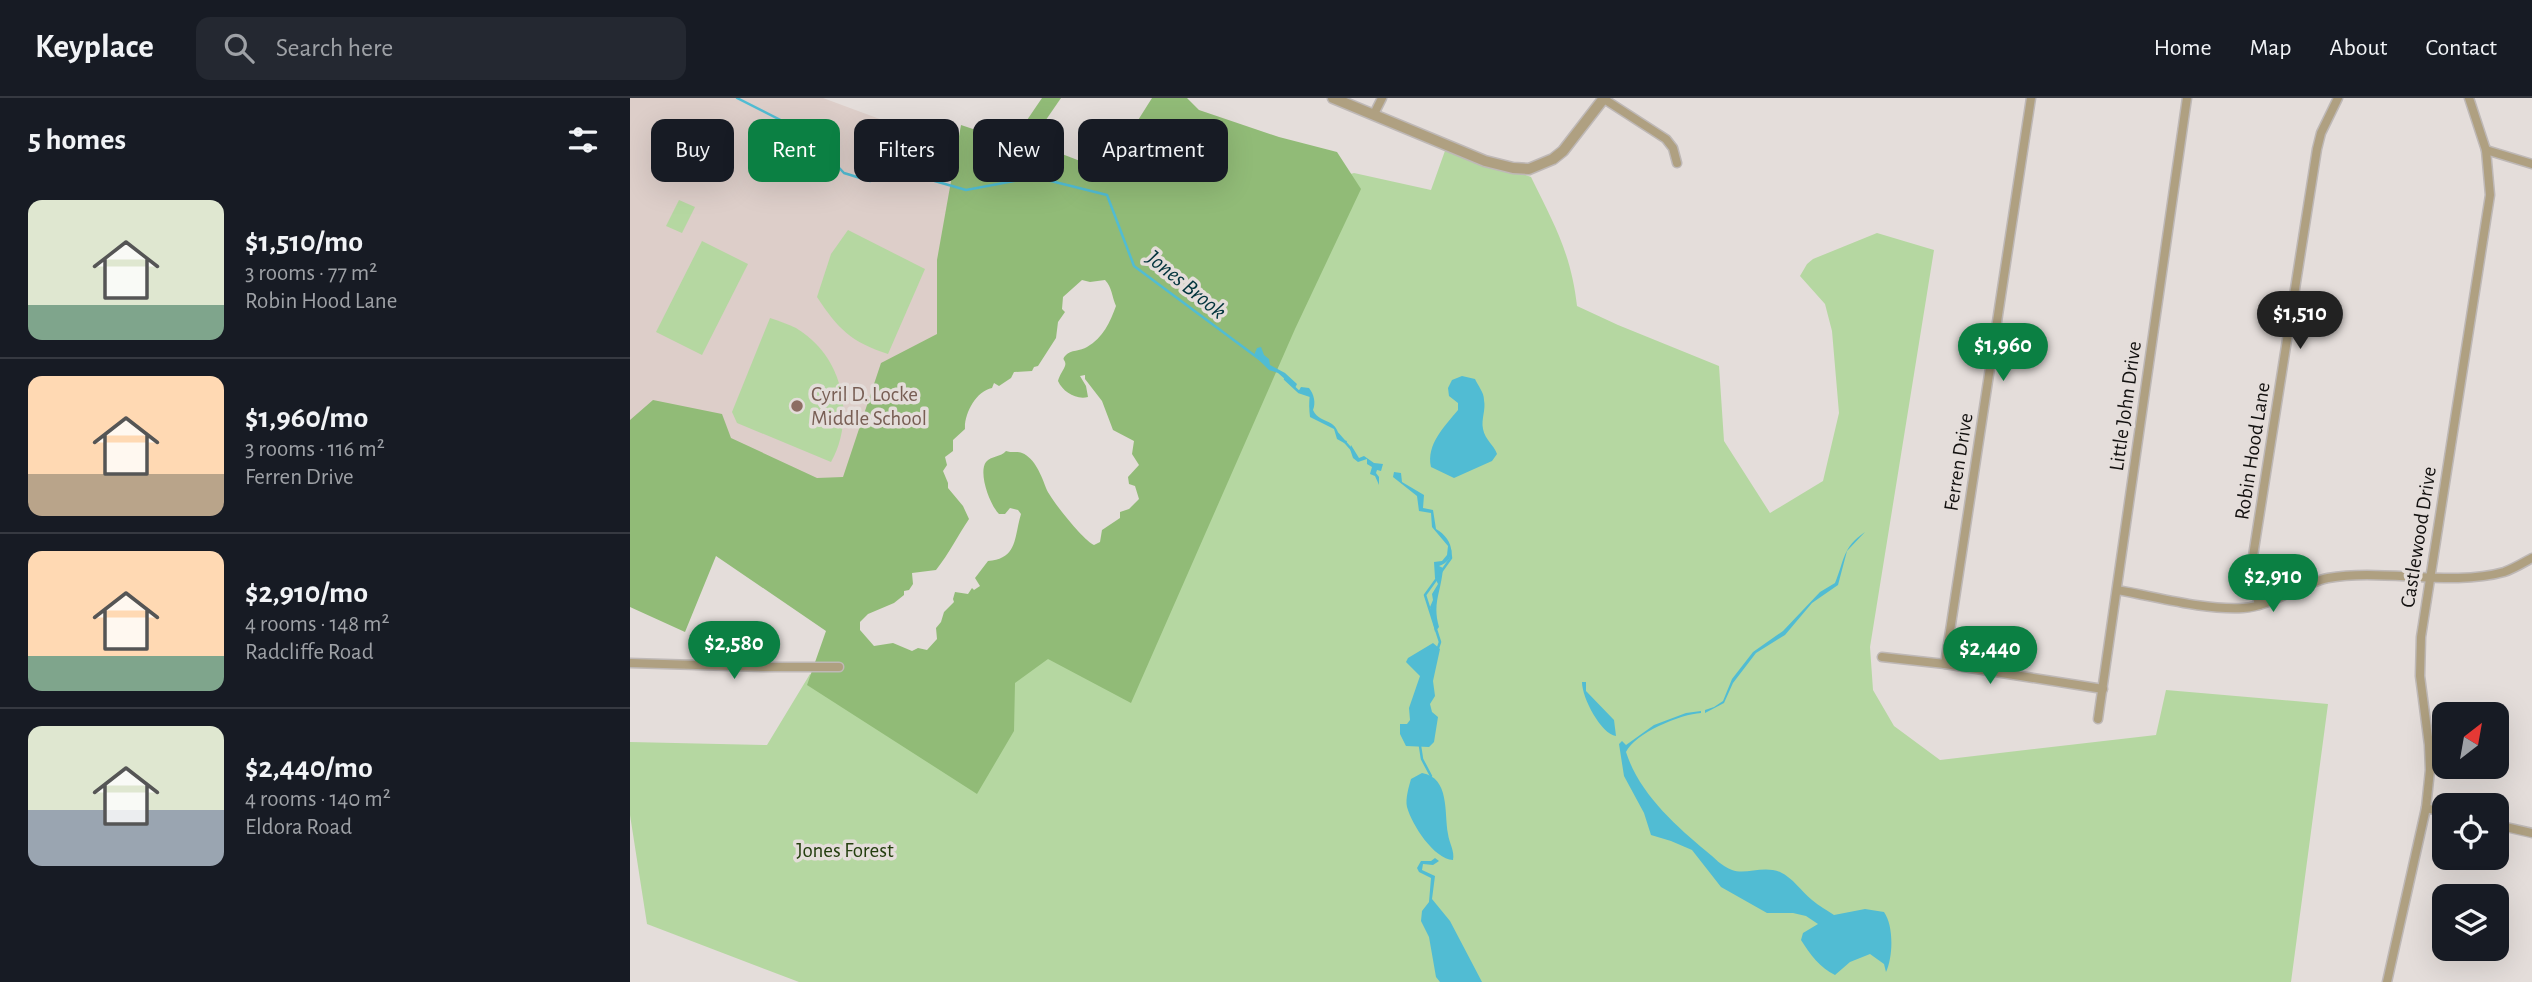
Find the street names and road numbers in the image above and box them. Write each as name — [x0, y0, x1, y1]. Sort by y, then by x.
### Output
street label: Little John Drive — [2106, 340, 2145, 472]
street label: Robin Hood Lane — [2231, 381, 2274, 521]
street label: Ferren Drive — [1940, 411, 1977, 513]
street label: Castlewood Drive — [2397, 465, 2440, 609]

